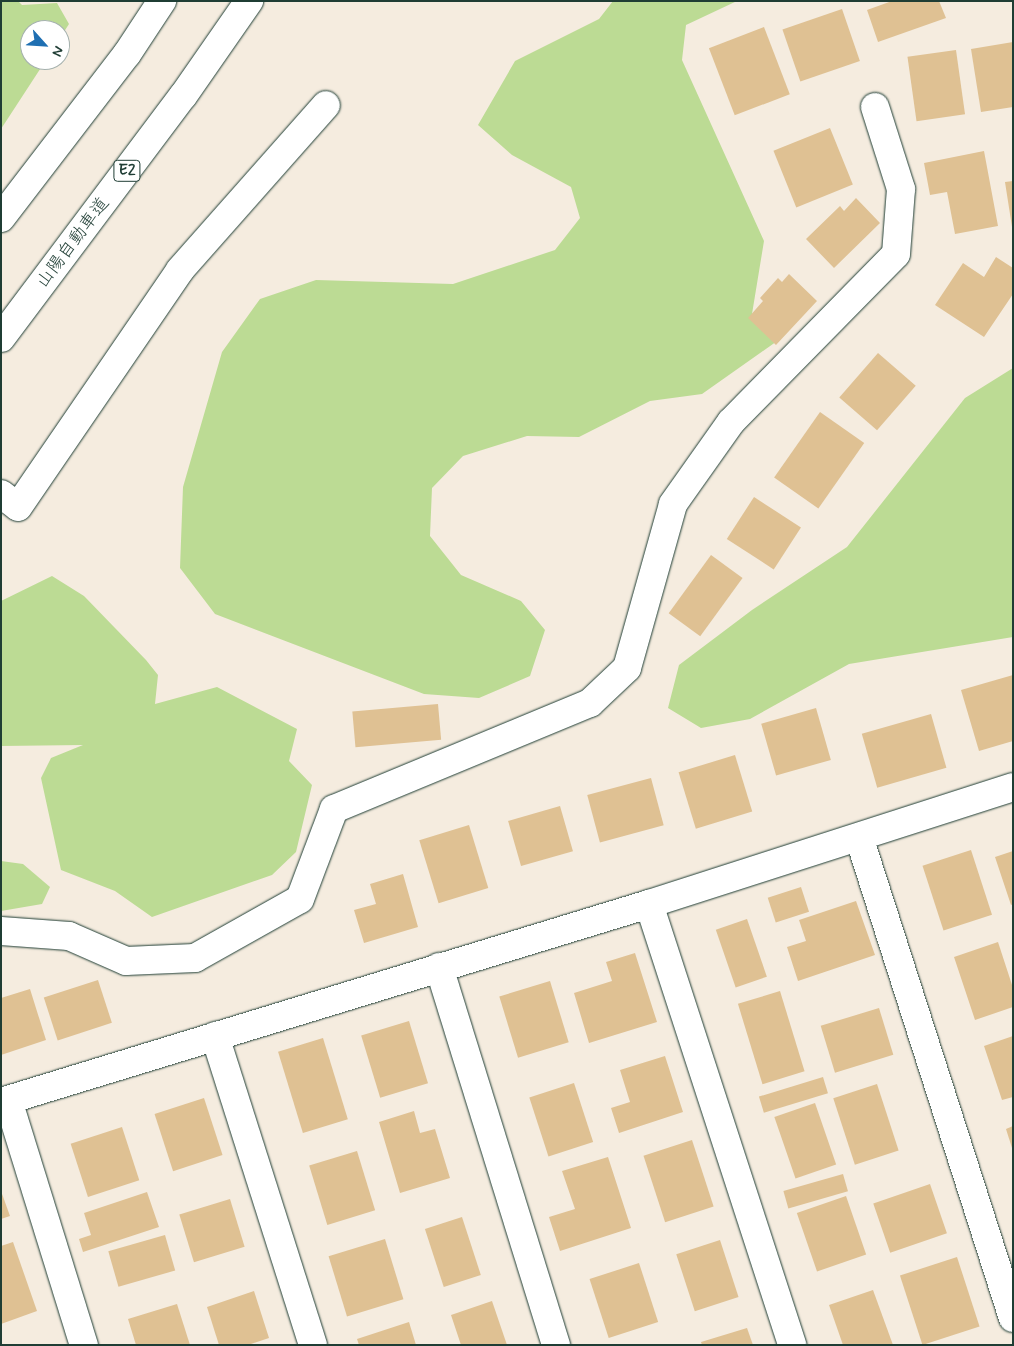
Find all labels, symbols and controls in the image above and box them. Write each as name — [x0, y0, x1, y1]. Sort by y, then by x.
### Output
north arrow — [20, 20, 70, 70]
text: N — [47, 43, 68, 59]
road number: E2 — [113, 158, 141, 185]
street label: 山陽自動車道 — [32, 193, 114, 293]

